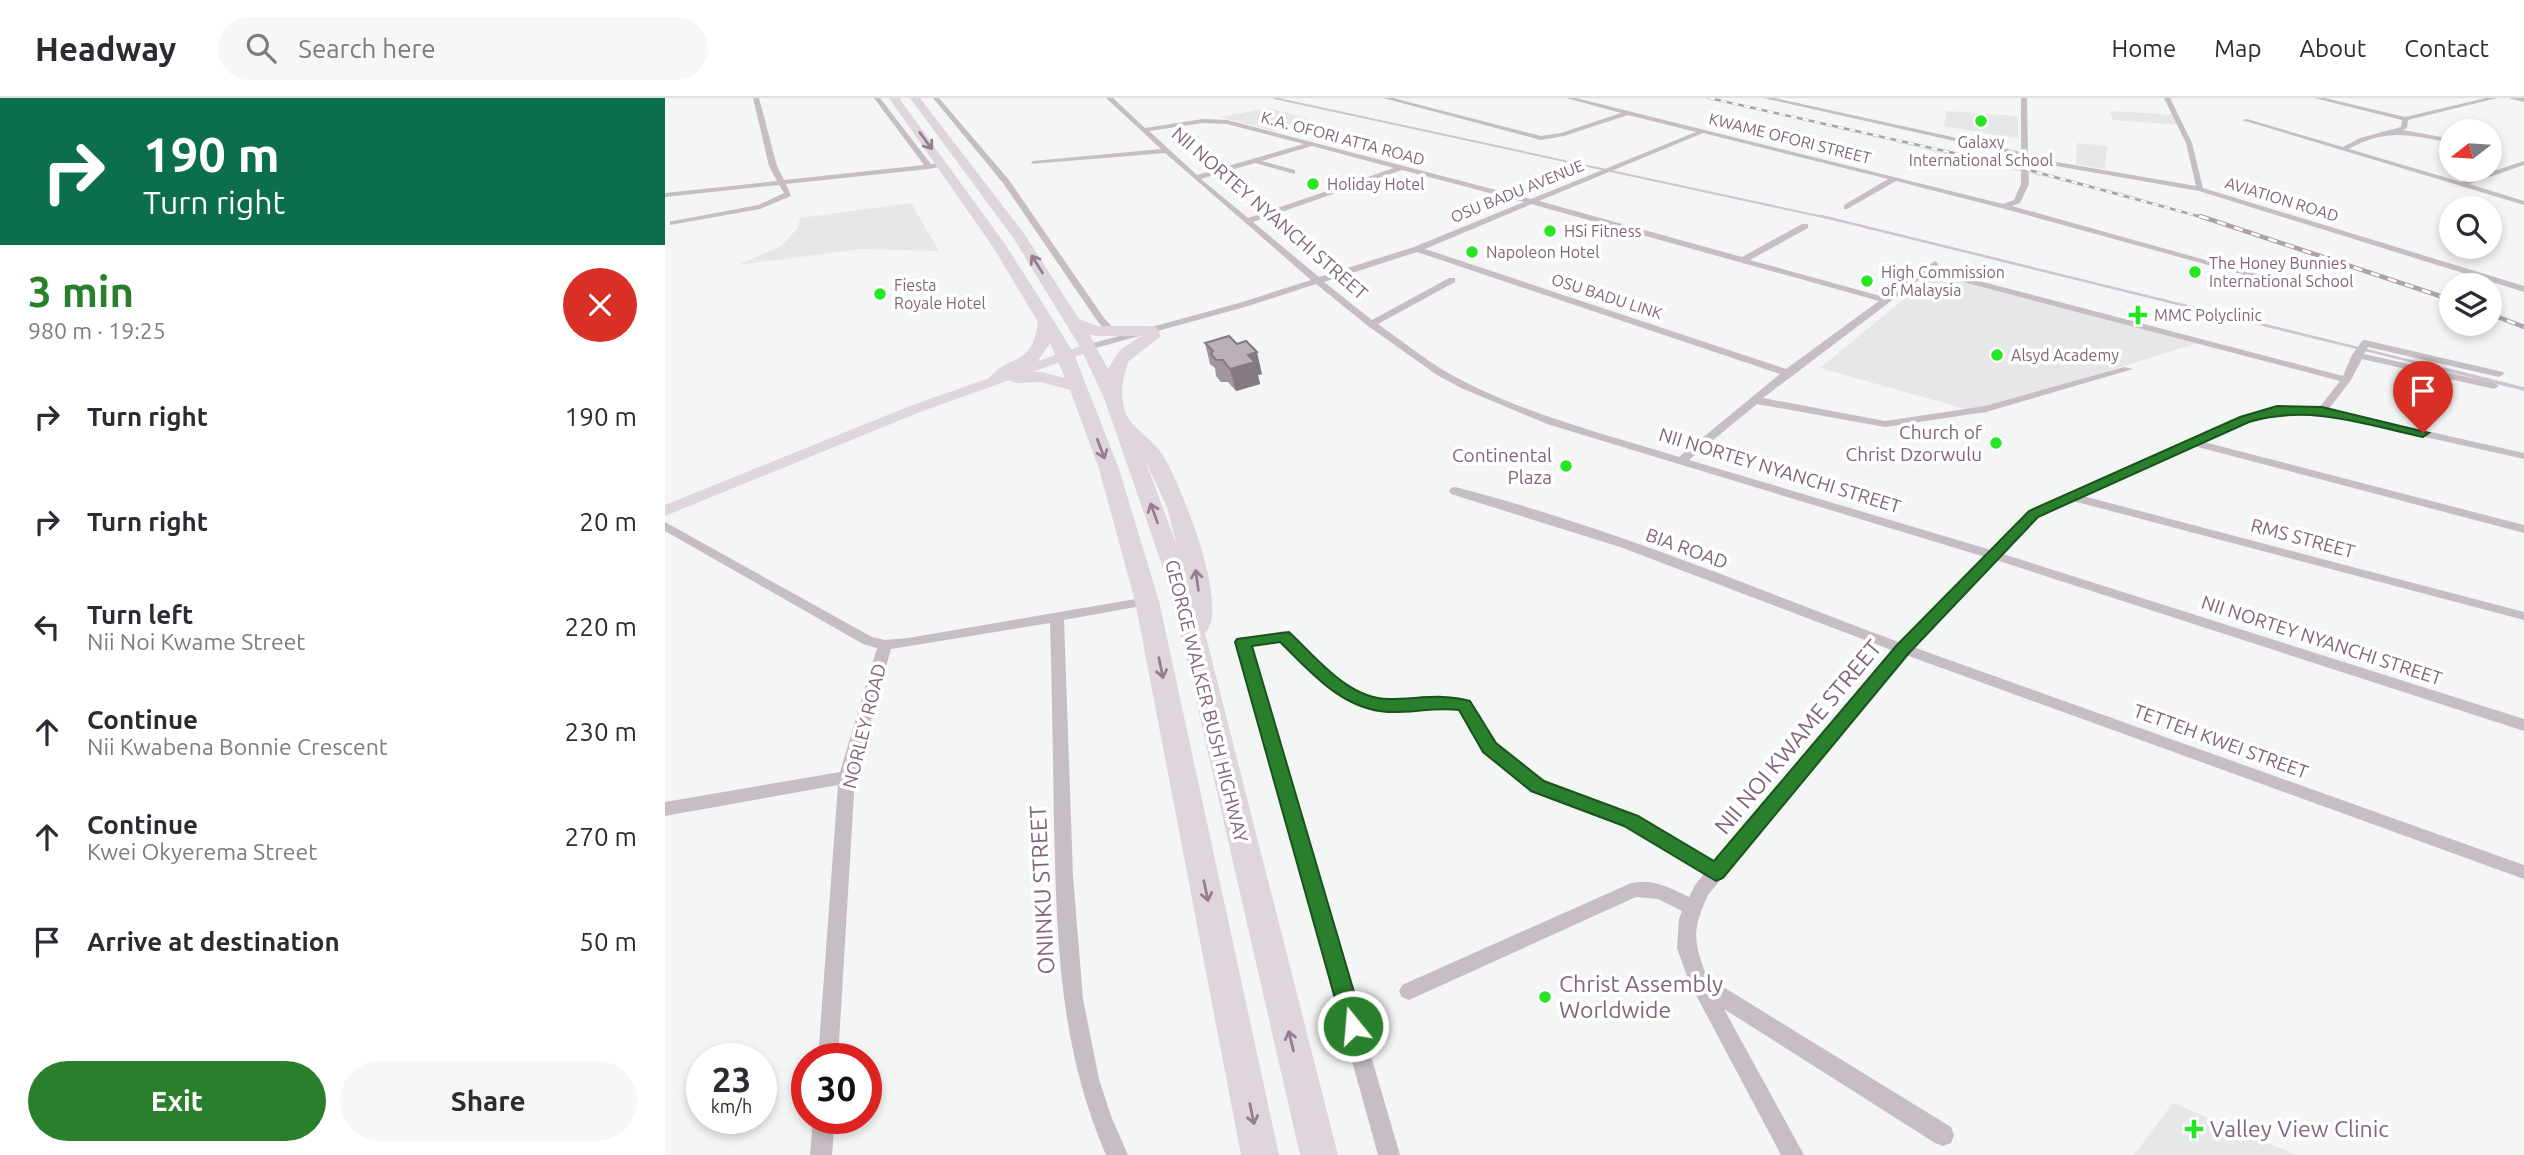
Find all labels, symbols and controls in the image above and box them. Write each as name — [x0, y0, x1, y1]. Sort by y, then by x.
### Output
search box — [218, 17, 708, 80]
icon: search — [242, 29, 280, 67]
text: Headway — [35, 30, 176, 67]
text: Search here — [298, 34, 436, 63]
text: Home — [2111, 35, 2176, 62]
text: Map — [2214, 35, 2261, 62]
text: About — [2299, 35, 2366, 62]
text: Contact — [2404, 35, 2489, 62]
street label: K.A. OFORI ATTA ROAD — [1259, 107, 1427, 169]
street label: KWAME OFORI STREET — [1707, 109, 1873, 167]
marker: Galaxy International School — [1973, 113, 1989, 129]
north arrow — [2439, 119, 2503, 182]
map controls — [2439, 119, 2502, 336]
street label: NII NORTEY NYANCHI STREET — [1168, 122, 1373, 304]
icon: right — [28, 126, 119, 217]
text: 190 m — [143, 126, 280, 181]
one-way arrow — [918, 131, 933, 149]
place label: Galaxy International School — [1909, 133, 2053, 169]
street label: OSU BADU AVENUE — [1448, 156, 1586, 226]
street label: AVIATION ROAD — [2223, 173, 2341, 225]
place label: Holiday Hotel — [1327, 175, 1424, 193]
marker: Holiday Hotel — [1305, 176, 1321, 192]
text: Turn right — [143, 184, 285, 220]
button: search — [2439, 196, 2502, 259]
place label: HSi Fitness — [1564, 222, 1642, 240]
marker: HSi Fitness — [1542, 223, 1558, 239]
place label: Napoleon Hotel — [1486, 243, 1599, 261]
marker: Napoleon Hotel — [1464, 244, 1480, 260]
place label: The Honey Bunnies International School — [2209, 254, 2353, 290]
one-way arrow — [1029, 255, 1043, 275]
place label: High Commission of Malaysia — [1881, 263, 2005, 299]
marker: The Honey Bunnies International School — [2187, 264, 2203, 280]
text: 3 min — [28, 268, 134, 315]
button: close — [563, 268, 637, 342]
street label: OSU BADU LINK — [1549, 270, 1665, 322]
marker: High Commission of Malaysia — [1859, 273, 1875, 289]
button: layers — [2439, 273, 2502, 336]
place label: Fiesta Royale Hotel — [894, 276, 986, 312]
marker: Fiesta Royale Hotel — [872, 286, 888, 302]
marker: MMC Polyclinic — [2128, 305, 2148, 325]
place label: MMC Polyclinic — [2154, 306, 2262, 324]
text: 980 m · 19:25 — [28, 318, 166, 343]
place label: Alsyd Academy — [2011, 346, 2119, 364]
marker: Alsyd Academy — [1989, 347, 2005, 363]
pin — [2393, 361, 2453, 433]
icon: arrive — [2404, 372, 2442, 410]
icon: right — [28, 398, 66, 436]
text: Turn right — [87, 402, 208, 431]
text: 190 m — [565, 402, 637, 431]
place label: Church of Christ Dzorwulu — [1846, 421, 1983, 465]
street label: NII NORTEY NYANCHI STREET — [1656, 423, 1904, 517]
marker: Church of Christ Dzorwulu — [1988, 435, 2004, 451]
one-way arrow — [1096, 438, 1109, 460]
place label: Continental Plaza — [1452, 444, 1552, 488]
marker: Continental Plaza — [1558, 458, 1574, 474]
one-way arrow — [1147, 502, 1160, 524]
icon: right — [28, 503, 66, 541]
text: Turn right — [87, 507, 208, 536]
text: 20 m — [579, 507, 637, 536]
street label: RMS STREET — [2249, 514, 2358, 563]
street label: BIA ROAD — [1643, 523, 1731, 573]
street label: GEORGE WALKER BUSH HIGHWAY — [1161, 557, 1253, 845]
one-way arrow — [1191, 569, 1204, 592]
street label: NII NORTEY NYANCHI STREET — [2199, 591, 2446, 690]
text: Turn left — [87, 600, 193, 629]
icon: left — [28, 608, 66, 646]
text: 220 m — [565, 612, 637, 641]
text: Nii Noi Kwame Street — [87, 629, 305, 654]
street label: NII NOI KWAME STREET — [1709, 635, 1886, 839]
one-way arrow — [1154, 656, 1168, 679]
street label: NORLEY ROAD — [838, 661, 890, 791]
street label: TETTEH KWEI STREET — [2131, 699, 2312, 783]
text: Continue — [87, 705, 198, 734]
icon: ahead — [28, 713, 66, 751]
text: 230 m — [565, 717, 637, 746]
text: Nii Kwabena Bonnie Crescent — [87, 734, 388, 759]
street label: ONINKU STREET — [1025, 805, 1058, 975]
text: Continue — [87, 810, 198, 839]
icon: ahead — [28, 818, 66, 856]
text: 270 m — [565, 822, 637, 851]
text: Kwei Okyerema Street — [87, 839, 317, 864]
one-way arrow — [1200, 879, 1214, 902]
icon: arrive — [28, 923, 66, 961]
text: Arrive at destination — [87, 927, 340, 956]
text: 50 m — [579, 927, 637, 956]
place label: Christ Assembly Worldwide — [1559, 971, 1723, 1022]
position arrow — [1316, 989, 1390, 1063]
marker: Christ Assembly Worldwide — [1537, 989, 1553, 1005]
one-way arrow — [1284, 1030, 1297, 1053]
speed limit sign: 30 — [791, 1043, 882, 1134]
text: 23 — [712, 1059, 751, 1099]
button: Exit — [28, 1061, 326, 1141]
button: Share — [340, 1061, 637, 1141]
text: km/h — [711, 1096, 752, 1116]
one-way arrow — [1245, 1102, 1259, 1125]
place label: Valley View Clinic — [2210, 1116, 2389, 1141]
marker: Valley View Clinic — [2184, 1119, 2204, 1139]

